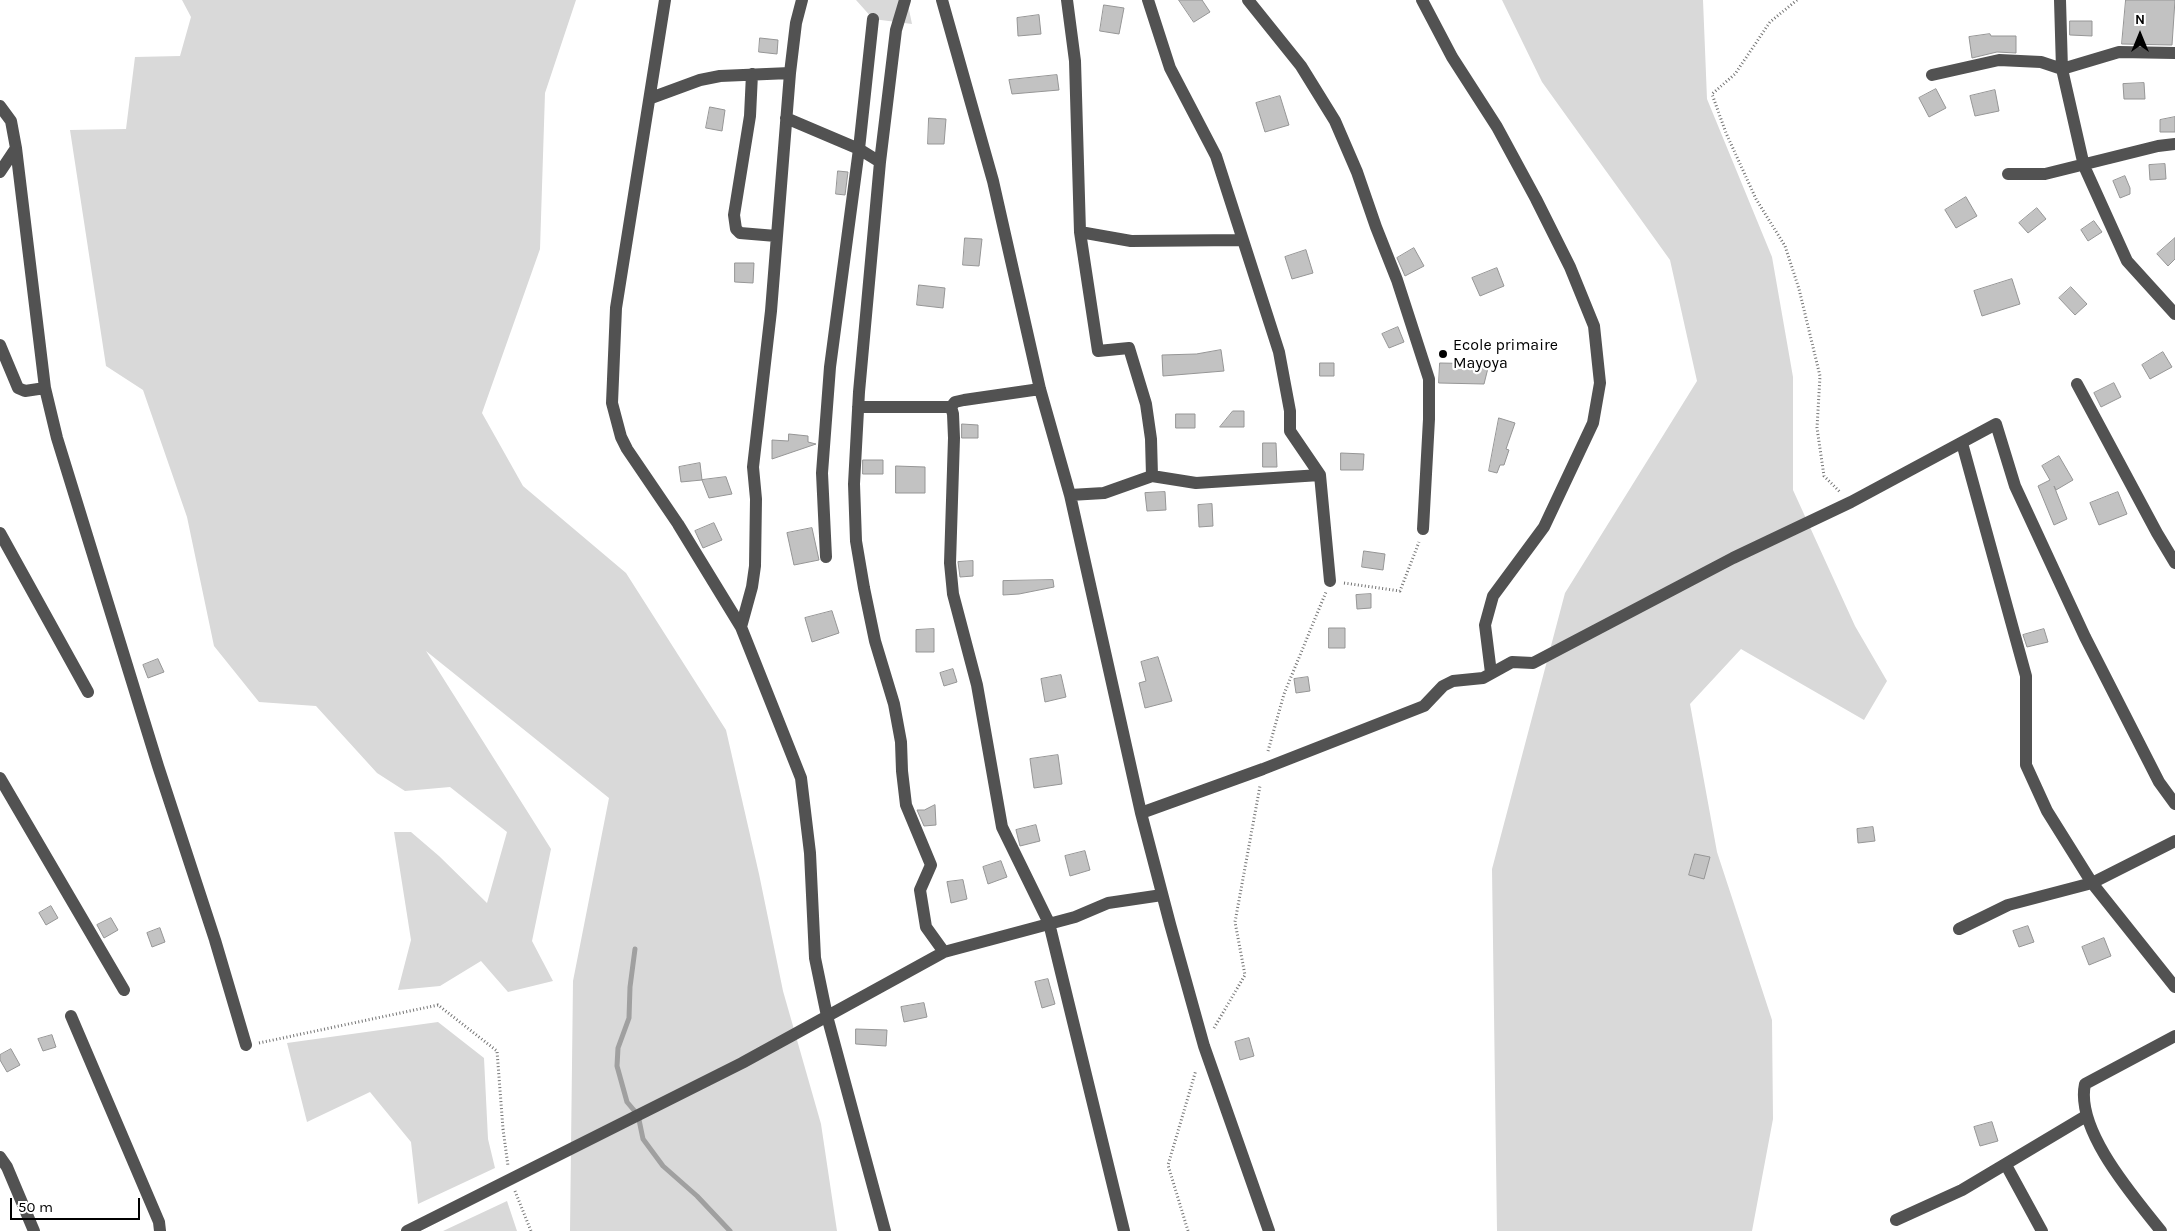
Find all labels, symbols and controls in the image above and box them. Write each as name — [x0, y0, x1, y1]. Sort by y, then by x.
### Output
north arrow — [2115, 10, 2165, 60]
text: N — [2135, 11, 2145, 28]
place label: Ecole primaire Mayoya — [1453, 335, 1558, 373]
marker: Ecole primaire Mayoya — [1437, 348, 1449, 360]
scale bar — [12, 1188, 142, 1220]
text: 50 m — [18, 1198, 53, 1216]

